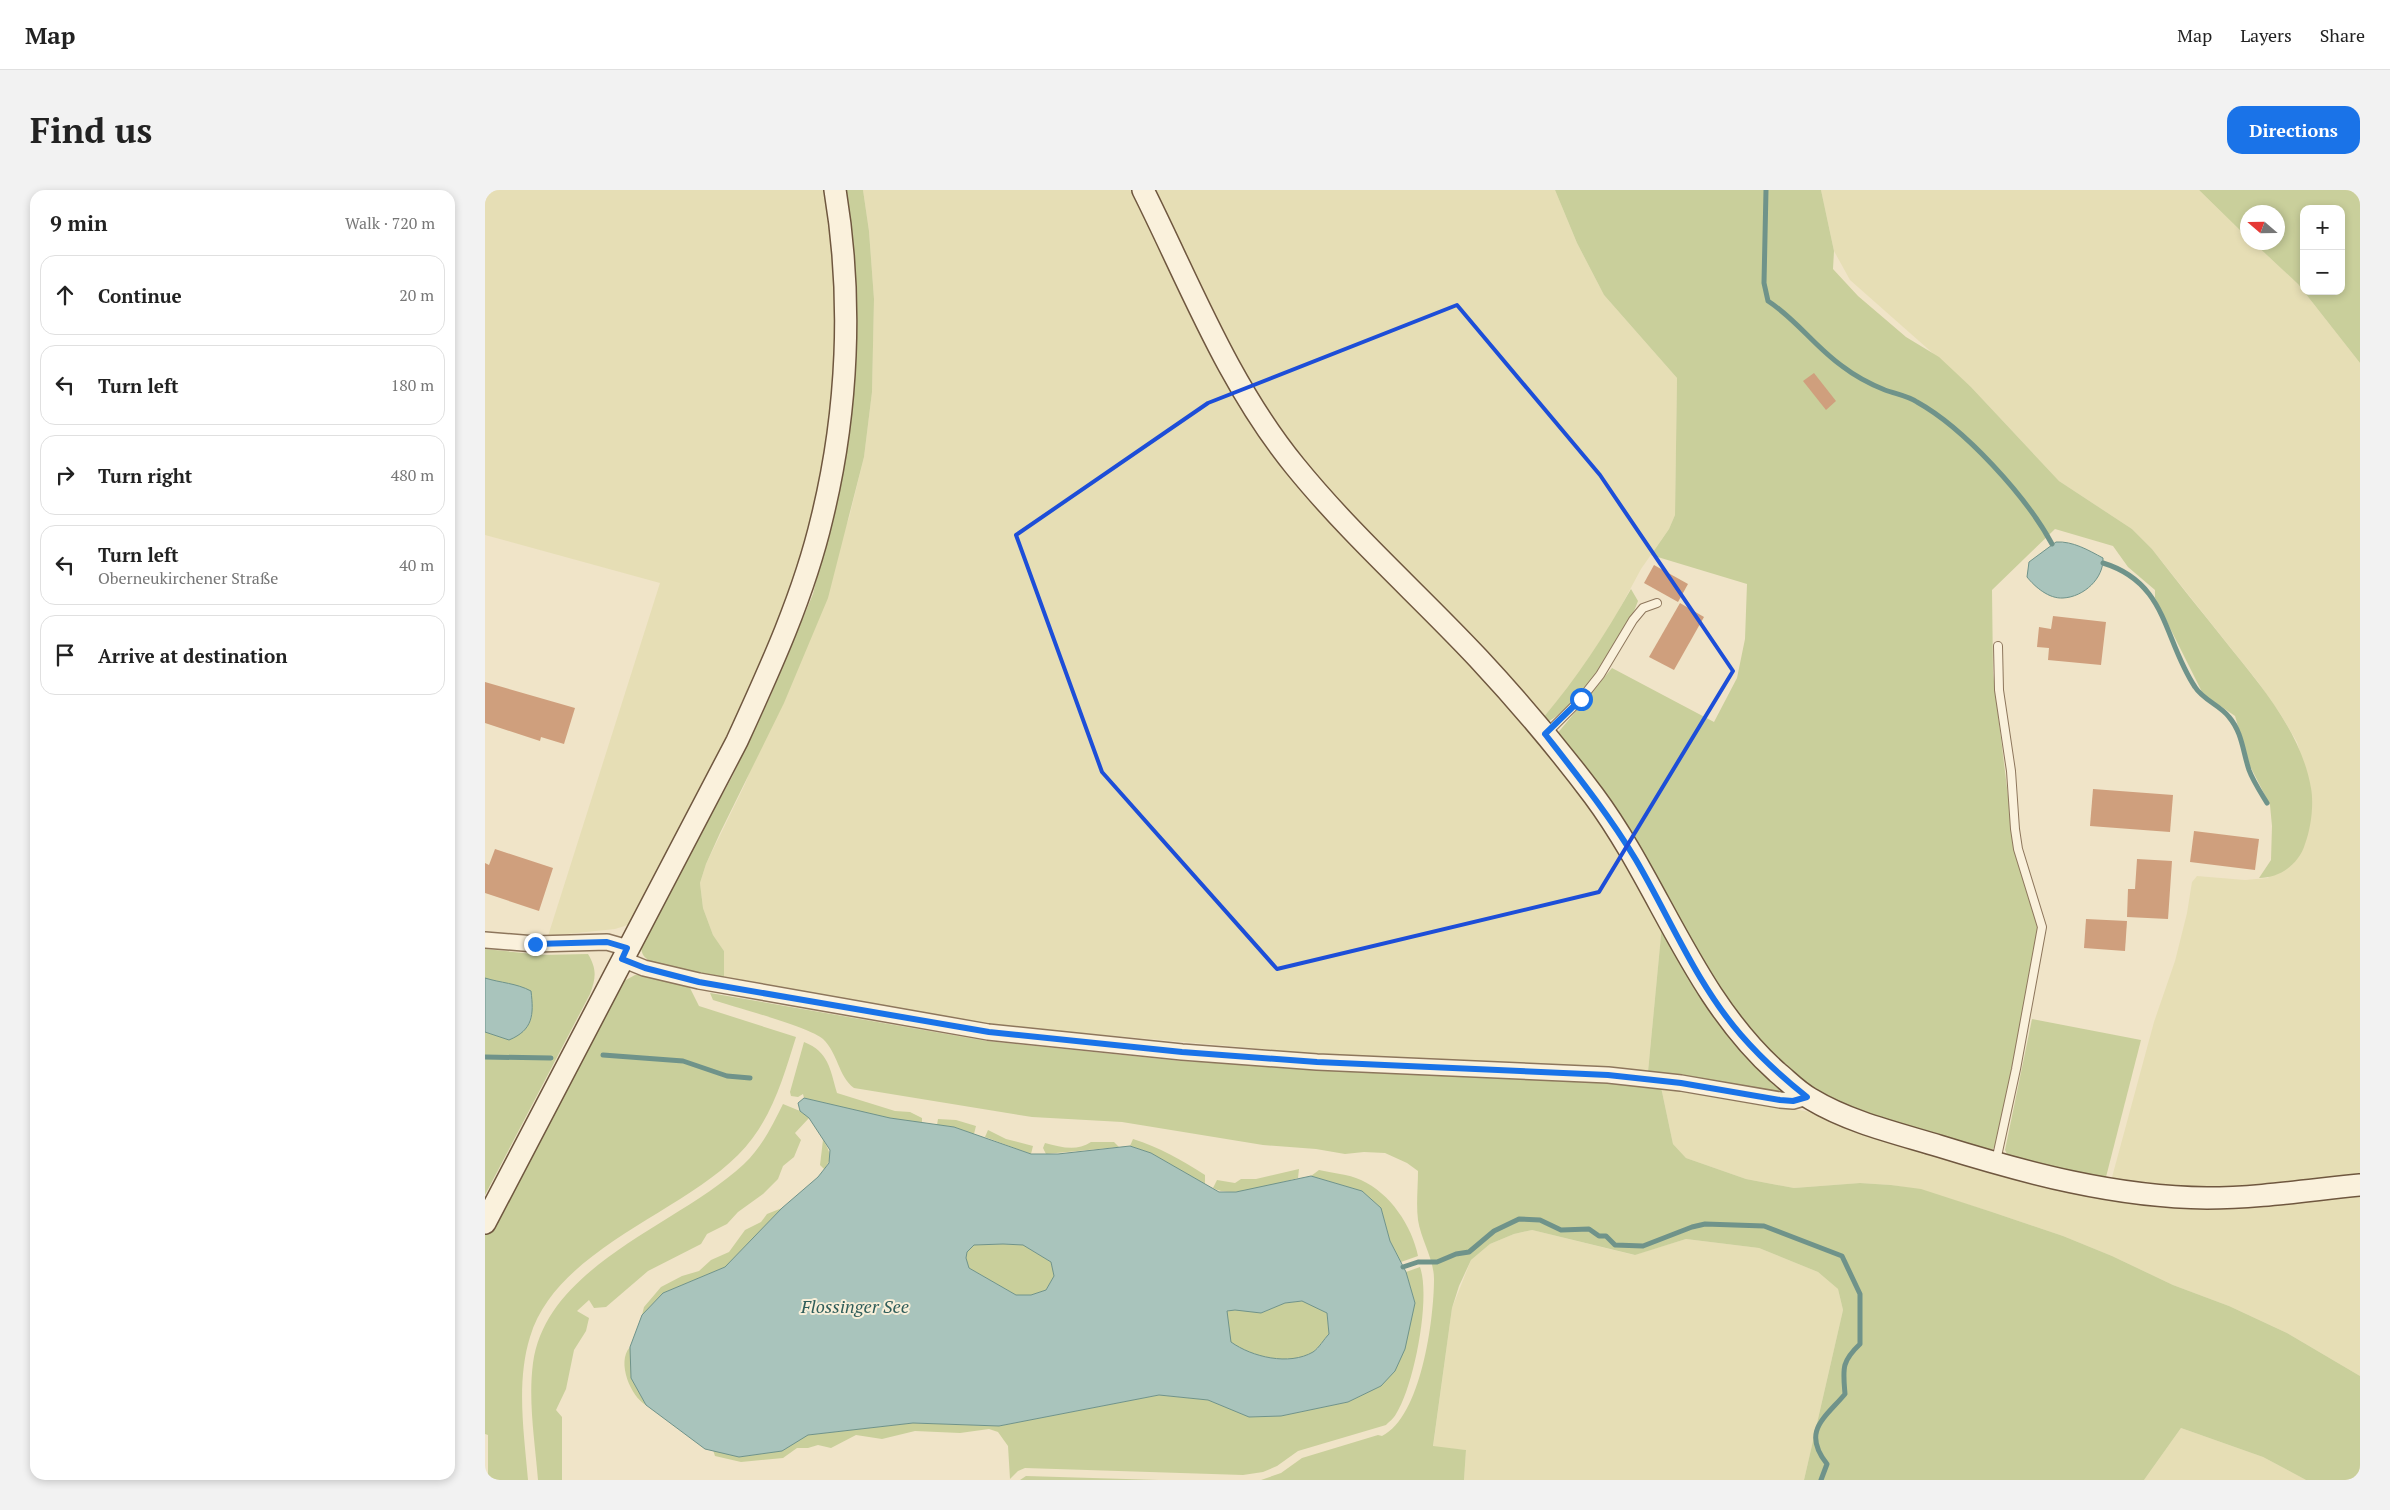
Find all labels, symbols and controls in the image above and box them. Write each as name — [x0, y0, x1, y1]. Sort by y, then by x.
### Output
text: Map — [25, 19, 75, 51]
text: Map — [2177, 23, 2212, 47]
text: Layers — [2240, 23, 2292, 47]
text: Share — [2320, 23, 2365, 47]
button: Directions — [2227, 106, 2360, 154]
text: Find us — [30, 107, 152, 153]
north arrow — [2240, 205, 2285, 250]
map controls — [2300, 205, 2345, 295]
button: + — [2300, 205, 2345, 250]
text: 9 min — [50, 209, 107, 237]
text: Walk · 720 m — [345, 212, 435, 234]
button: − — [2300, 250, 2345, 295]
icon: ahead — [51, 281, 79, 309]
text: Continue — [98, 283, 182, 308]
text: 20 m — [399, 284, 434, 306]
icon: left — [51, 371, 79, 399]
text: Turn left — [98, 373, 179, 398]
text: 180 m — [391, 374, 434, 396]
icon: right — [51, 461, 79, 489]
text: Turn right — [98, 463, 192, 488]
text: 480 m — [391, 464, 434, 486]
text: Turn left — [98, 542, 179, 567]
icon: left — [51, 551, 79, 579]
text: 40 m — [399, 554, 434, 576]
text: Oberneukirchener Straße — [98, 567, 278, 589]
icon: arrive — [51, 641, 79, 669]
text: Arrive at destination — [98, 643, 287, 668]
route start — [1570, 688, 1593, 711]
route end — [524, 933, 547, 956]
water label: Flossinger See — [800, 1294, 909, 1318]

